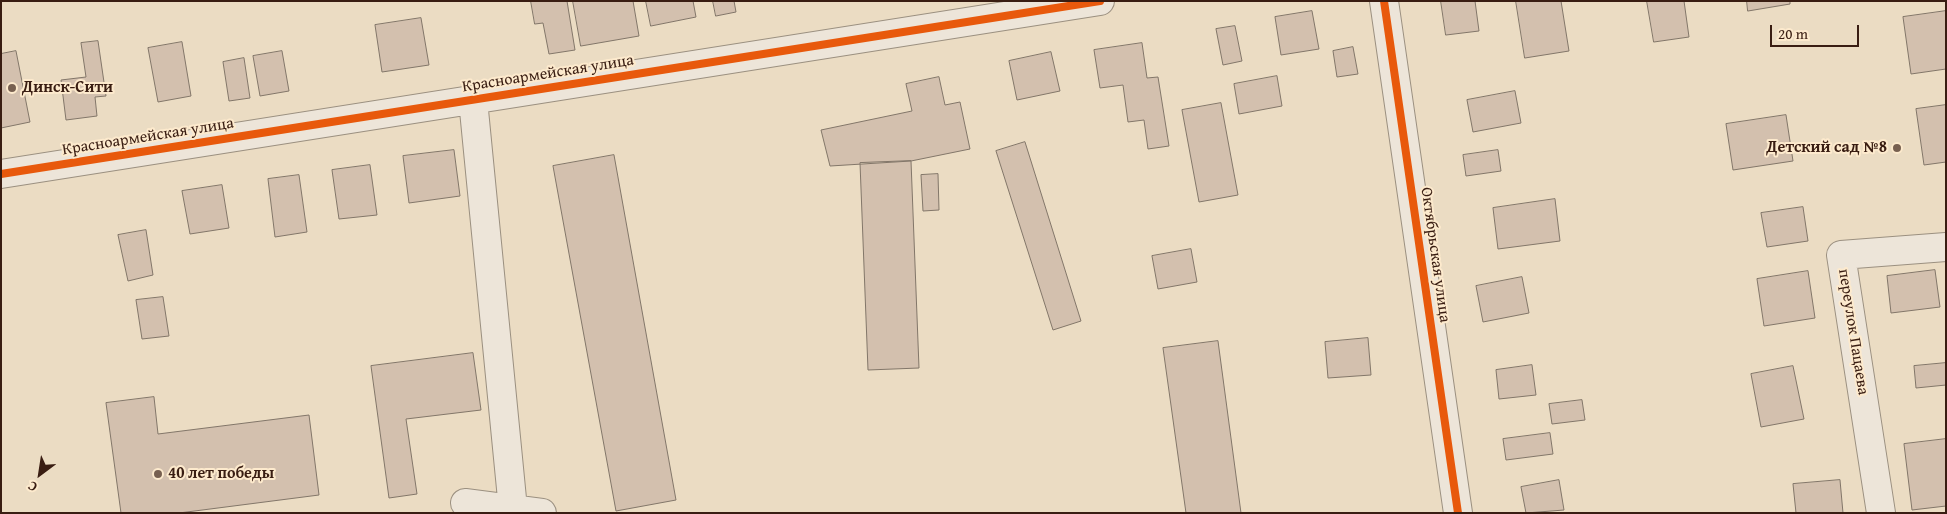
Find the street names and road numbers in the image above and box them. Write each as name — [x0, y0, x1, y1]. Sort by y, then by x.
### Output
street label: Красноармейская улица — [461, 51, 635, 97]
street label: Красноармейская улица — [61, 114, 235, 160]
street label: Октябрьская улица — [1416, 186, 1454, 324]
street label: переулок Пацаева — [1834, 268, 1872, 396]

